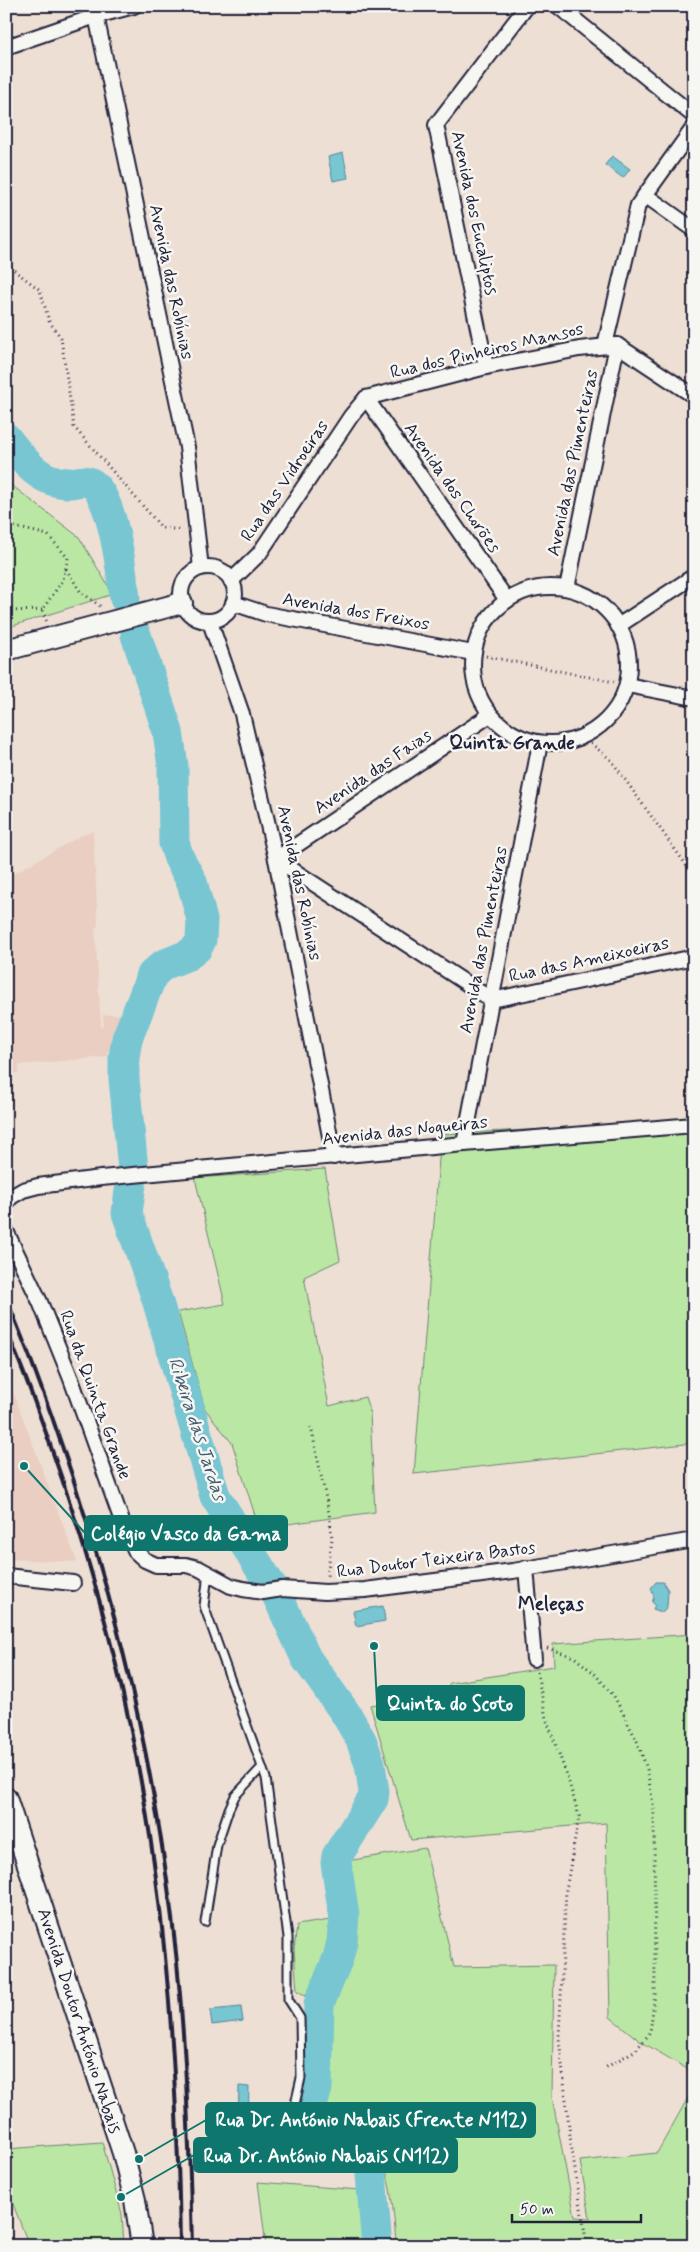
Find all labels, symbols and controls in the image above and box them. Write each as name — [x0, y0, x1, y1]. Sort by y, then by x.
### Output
street label: Avenida dos Eucaliptos — [445, 129, 503, 297]
street label: Avenida das Robínias — [143, 202, 199, 362]
street label: Rua dos Pinheiros Mansos — [388, 317, 586, 385]
street label: Avenida das Pimenteiras — [541, 368, 605, 558]
street label: Rua das Vidroeiras — [235, 415, 335, 547]
street label: Avenida dos Chorões — [398, 418, 506, 558]
street label: Avenida dos Freixos — [281, 587, 431, 637]
street label: Avenida das Faias — [310, 724, 436, 820]
district label: Quinta Grande — [449, 731, 575, 756]
street label: Avenida das Robínias — [271, 803, 327, 963]
street label: Avenida das Pimenteiras — [454, 844, 514, 1036]
street label: Rua das Ameixoeiras — [507, 931, 671, 989]
street label: Avenida das Nogueiras — [321, 1110, 489, 1152]
street label: Rua da Quinta Grande — [53, 1307, 137, 1483]
water label: Ribeira das Jardas — [162, 1354, 232, 1505]
callout: Colégio Vasco da Gama — [85, 1516, 287, 1550]
text: Colégio Vasco da Gama — [91, 1522, 282, 1548]
street label: Rua Doutor Teixeira Bastos — [335, 1536, 537, 1584]
district label: Meleças — [518, 1592, 585, 1617]
callout: Quinta do Scoto — [377, 1686, 524, 1720]
text: Quinta do Scoto — [387, 1692, 513, 1717]
street label: Avenida Doutor António Nabais — [31, 1905, 127, 2137]
callout: Rua Dr. António Nabais (Frente N112) — [206, 2103, 535, 2137]
text: Rua Dr. António Nabais (Frente N112) — [216, 2108, 527, 2133]
callout: Rua Dr. António Nabais (N112) — [194, 2138, 457, 2172]
text: Rua Dr. António Nabais (N112) — [203, 2144, 449, 2169]
scale bar — [512, 2192, 641, 2224]
text: 50 m — [520, 2200, 554, 2220]

